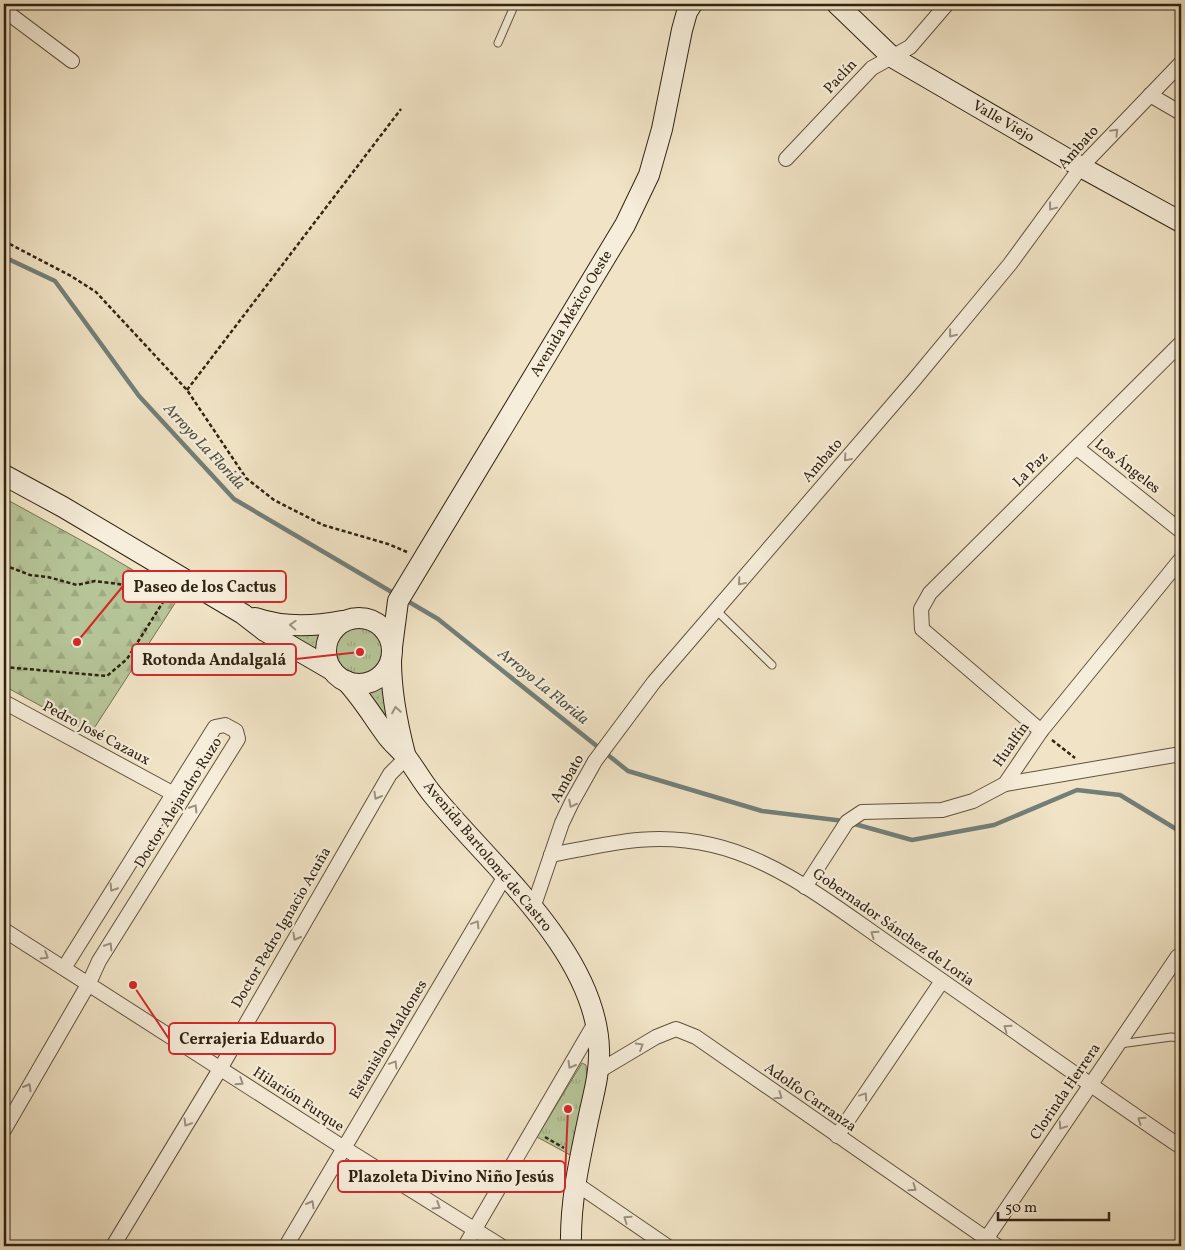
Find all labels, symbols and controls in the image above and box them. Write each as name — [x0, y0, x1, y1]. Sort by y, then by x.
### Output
street label: Paclín — [820, 55, 863, 99]
street label: Valle Viejo — [968, 96, 1038, 148]
street label: Ambato — [1054, 122, 1104, 174]
one-way arrow — [1109, 129, 1118, 138]
one-way arrow — [1049, 201, 1058, 211]
street label: Avenida México Oeste — [526, 247, 618, 381]
one-way arrow — [948, 329, 957, 338]
water label: Arroyo La Florida — [157, 398, 250, 495]
street label: Ambato — [798, 434, 848, 488]
street label: Los Ángeles — [1090, 435, 1164, 499]
street label: La Paz — [1009, 448, 1053, 492]
one-way arrow — [843, 453, 852, 462]
callout: Paseo de los Cactus — [123, 571, 286, 602]
one-way arrow — [737, 576, 746, 585]
text: Paseo de los Cactus — [134, 577, 276, 599]
one-way arrow — [289, 620, 297, 631]
water label: Arroyo La Florida — [492, 643, 593, 731]
callout: Rotonda Andalgalá — [132, 644, 296, 675]
text: Rotonda Andalgalá — [142, 650, 286, 672]
street label: Pedro José Cazaux — [38, 697, 154, 771]
one-way arrow — [391, 706, 402, 714]
street label: Hualfín — [989, 718, 1035, 772]
street label: Doctor Alejandro Ruzo — [130, 733, 228, 872]
street label: Ambato — [546, 751, 590, 807]
street label: Avenida Bartolomé de Castro — [418, 777, 556, 937]
one-way arrow — [373, 791, 383, 800]
one-way arrow — [567, 799, 578, 808]
one-way arrow — [188, 805, 198, 814]
street label: Doctor Pedro Ignacio Acuña — [227, 844, 337, 1012]
street label: Gobernador Sánchez de Loria — [808, 864, 978, 992]
one-way arrow — [110, 882, 120, 891]
one-way arrow — [470, 921, 480, 930]
one-way arrow — [870, 931, 880, 940]
one-way arrow — [292, 932, 302, 941]
one-way arrow — [102, 943, 112, 952]
one-way arrow — [39, 950, 49, 959]
street label: Estanislao Maldones — [345, 976, 433, 1104]
callout: Cerrajeria Eduardo — [169, 1023, 335, 1054]
one-way arrow — [1004, 1025, 1013, 1033]
text: Cerrajeria Eduardo — [179, 1029, 325, 1051]
street label: Clorinda Herrera — [1026, 1039, 1106, 1145]
one-way arrow — [635, 1043, 644, 1053]
street label: Adolfo Carranza — [760, 1058, 860, 1138]
one-way arrow — [567, 1060, 577, 1069]
one-way arrow — [387, 1061, 397, 1070]
street label: Hilarión Furque — [248, 1063, 348, 1137]
one-way arrow — [235, 1076, 244, 1085]
one-way arrow — [22, 1084, 32, 1093]
one-way arrow — [773, 1090, 783, 1099]
one-way arrow — [858, 1092, 867, 1101]
one-way arrow — [184, 1117, 194, 1126]
one-way arrow — [1137, 1117, 1146, 1126]
one-way arrow — [1059, 1120, 1068, 1130]
callout: Plazoleta Divino Niño Jesús — [338, 1161, 565, 1192]
text: Plazoleta Divino Niño Jesús — [348, 1167, 554, 1189]
one-way arrow — [907, 1182, 917, 1191]
scale bar — [998, 1190, 1109, 1222]
text: 50 m — [1005, 1198, 1037, 1219]
one-way arrow — [431, 1200, 440, 1210]
one-way arrow — [305, 1201, 315, 1210]
one-way arrow — [623, 1216, 633, 1225]

